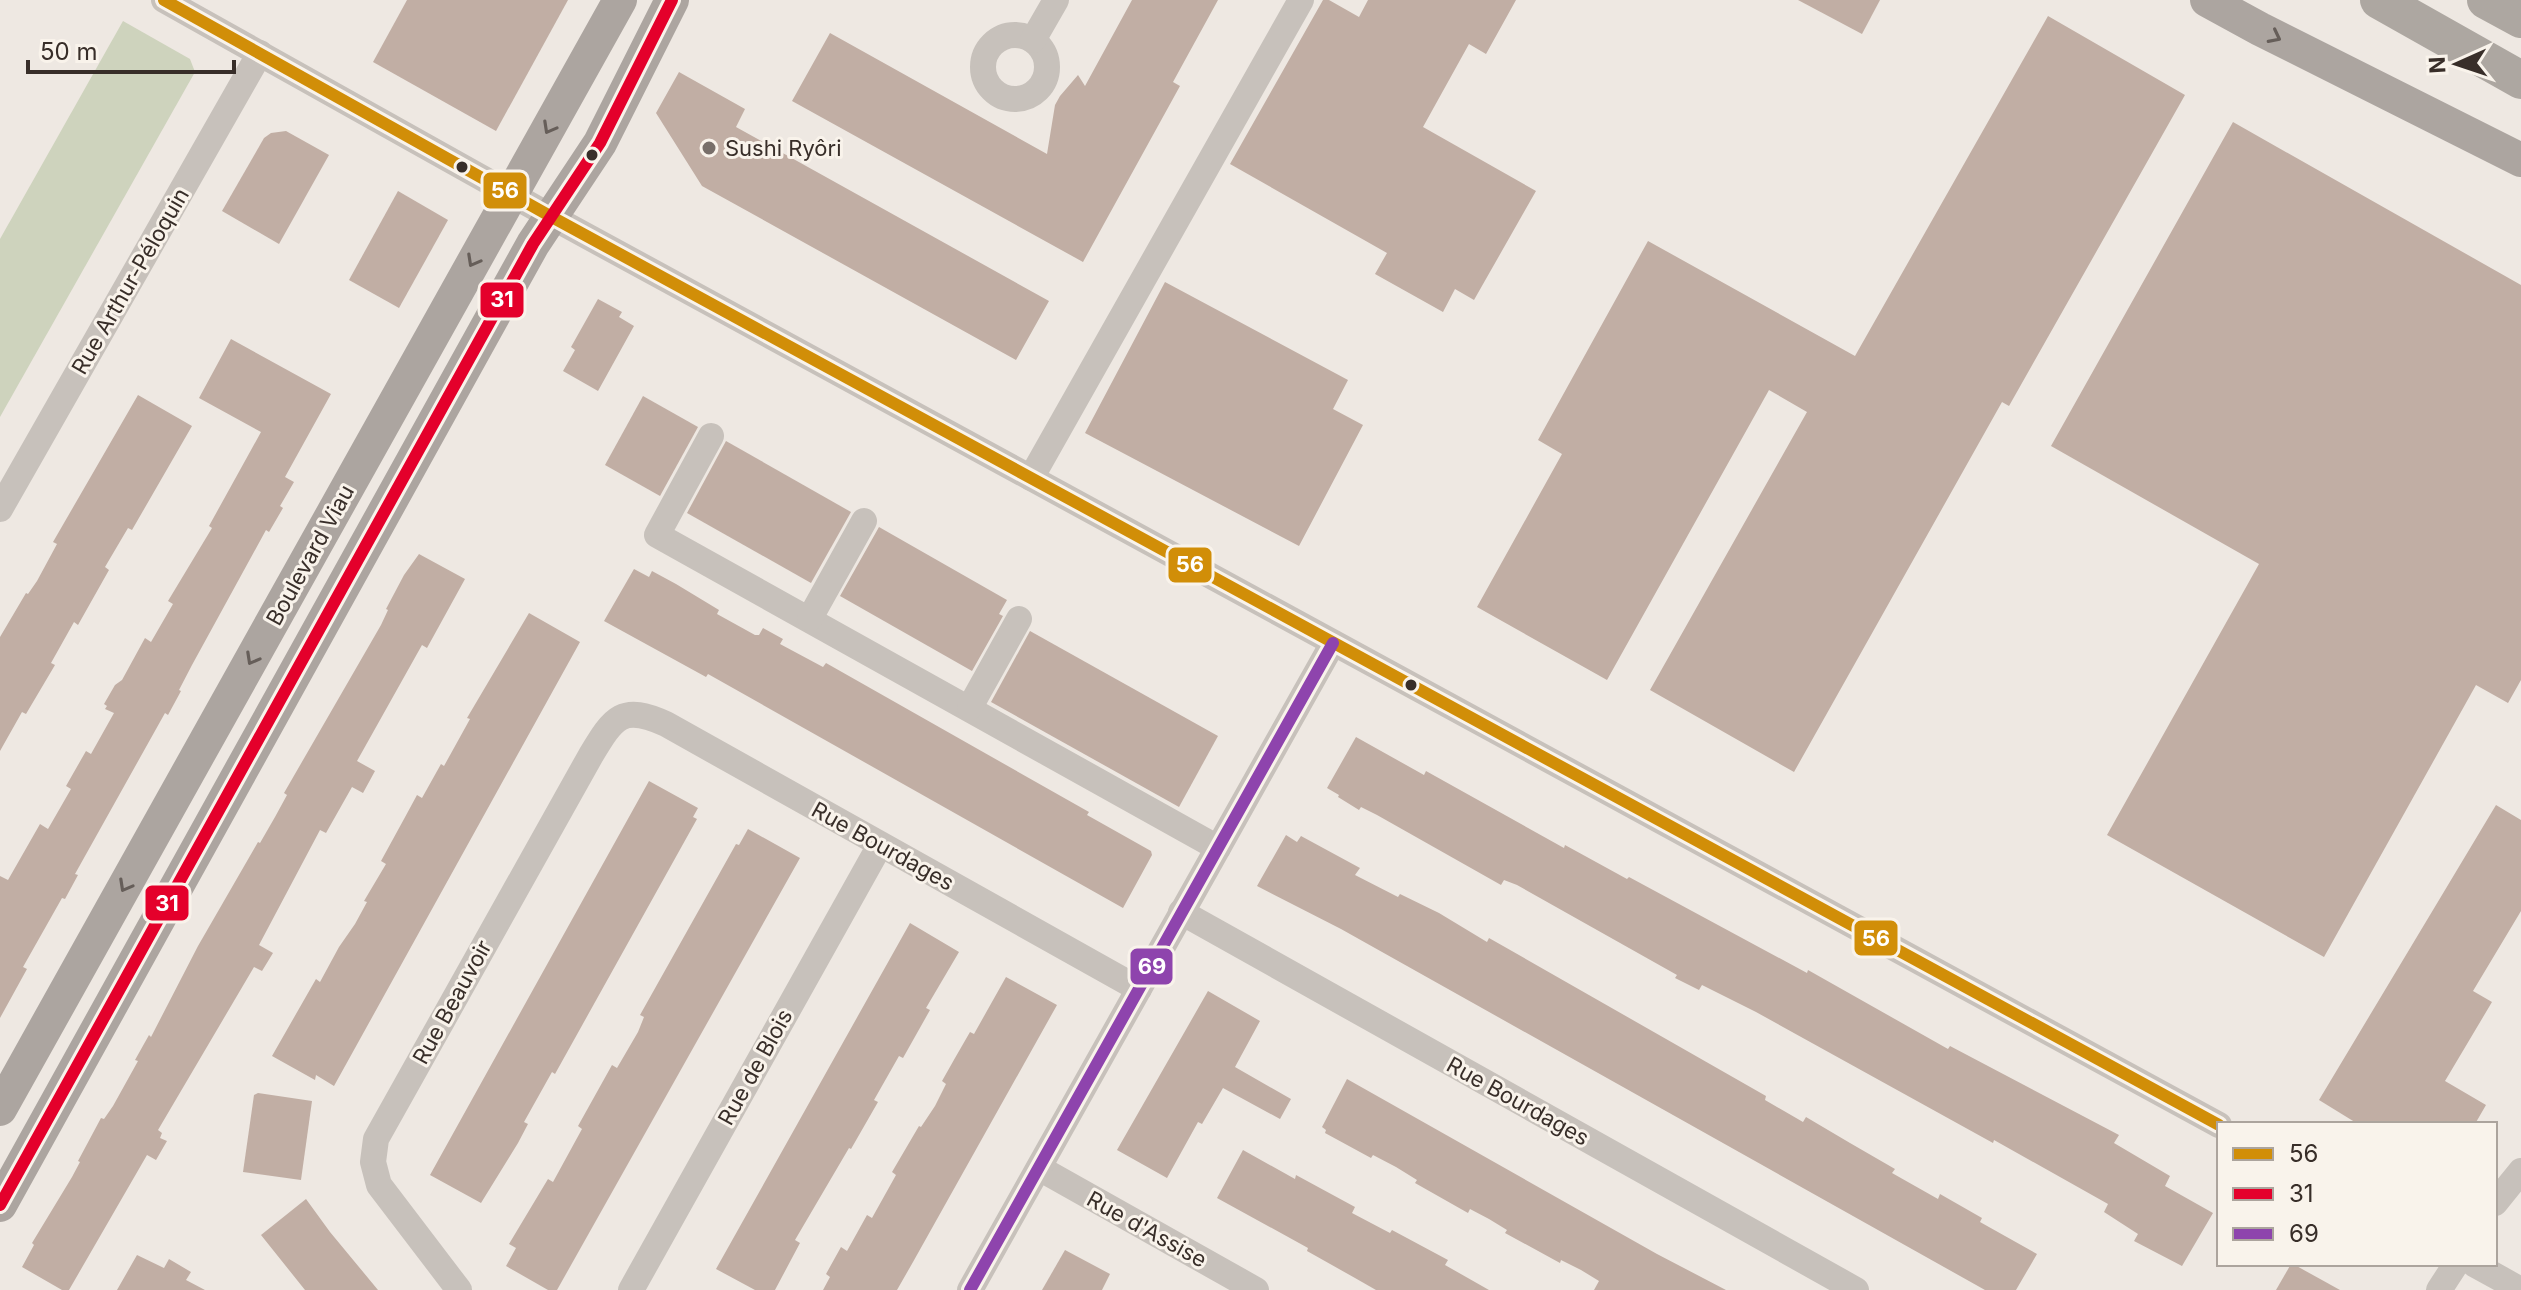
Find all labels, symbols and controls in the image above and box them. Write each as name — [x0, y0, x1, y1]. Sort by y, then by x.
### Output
scale bar — [28, 24, 234, 74]
north arrow — [2417, 24, 2497, 104]
one-way arrow — [2267, 28, 2282, 43]
text: 50 m — [40, 37, 98, 66]
text: N — [2424, 56, 2450, 74]
one-way arrow — [543, 120, 559, 134]
place label: Sushi Ryôri — [725, 135, 842, 161]
marker: Sushi Ryôri — [700, 139, 718, 157]
unlabelled marker — [584, 147, 600, 163]
unlabelled marker — [454, 159, 470, 175]
line badge: 56 — [482, 171, 528, 210]
text: 56 — [491, 177, 519, 203]
street label: Rue Arthur-Péloquin — [66, 183, 194, 379]
one-way arrow — [468, 252, 483, 267]
line badge: 31 — [479, 281, 525, 319]
text: 31 — [490, 286, 514, 312]
street label: Boulevard Viau — [261, 480, 359, 630]
line badge: 56 — [1167, 546, 1213, 584]
text: 56 — [1176, 551, 1204, 577]
one-way arrow — [246, 651, 261, 665]
unlabelled marker — [1403, 677, 1419, 693]
street label: Rue Bourdages — [807, 796, 959, 896]
one-way arrow — [119, 877, 135, 892]
line badge: 31 — [144, 884, 190, 922]
text: 31 — [155, 890, 179, 916]
line badge: 56 — [1853, 919, 1899, 957]
text: 56 — [1862, 925, 1890, 951]
street label: Rue Beauvoir — [407, 935, 497, 1069]
line badge: 69 — [1129, 947, 1174, 986]
text: 69 — [1138, 953, 1166, 979]
street label: Rue de Blois — [712, 1004, 798, 1130]
street label: Rue Bourdages — [1442, 1051, 1594, 1151]
legend — [2217, 1122, 2497, 1266]
text: 56 — [2289, 1139, 2318, 1168]
text: 31 — [2289, 1179, 2314, 1208]
street label: Rue d'Assise — [1083, 1185, 1211, 1273]
text: 69 — [2289, 1219, 2319, 1248]

